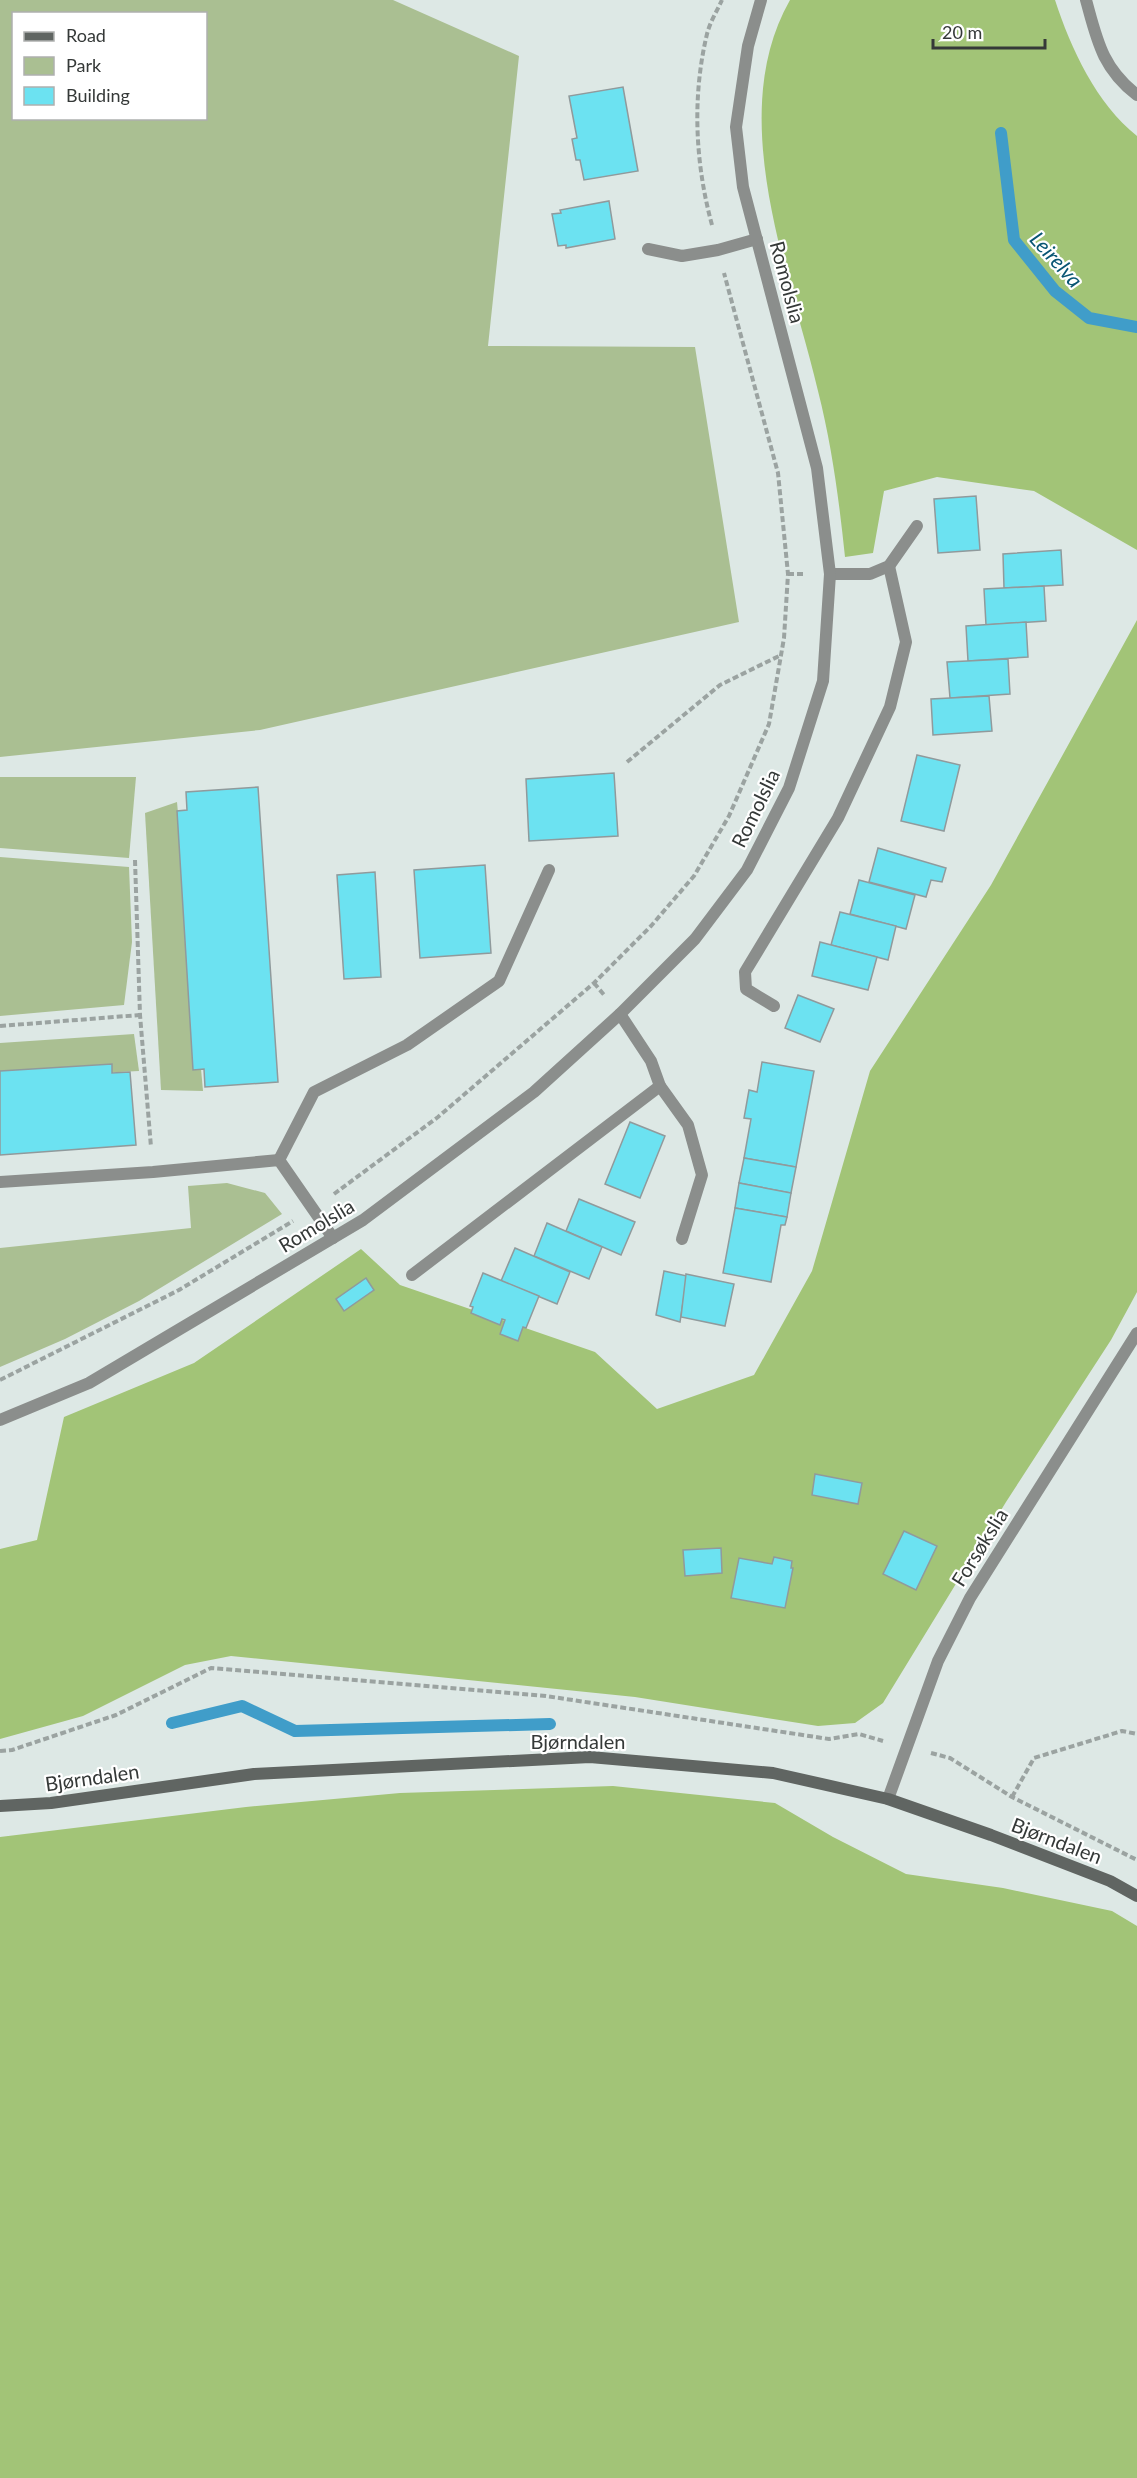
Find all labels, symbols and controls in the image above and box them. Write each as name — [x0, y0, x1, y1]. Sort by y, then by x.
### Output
legend — [12, 12, 207, 120]
scale bar — [933, 12, 1046, 50]
text: 20 m — [942, 21, 982, 43]
text: Road — [66, 24, 106, 46]
text: Park — [66, 54, 102, 76]
text: Building — [66, 84, 130, 106]
water label: Leirelva — [1026, 226, 1088, 292]
street label: Romolslia — [766, 238, 810, 326]
street label: Romolslia — [726, 765, 784, 851]
street label: Romolslia — [274, 1193, 358, 1257]
street label: Forsøkslia — [946, 1504, 1012, 1590]
street label: Bjørndalen — [531, 1729, 625, 1753]
street label: Bjørndalen — [43, 1759, 141, 1795]
street label: Bjørndalen — [1008, 1812, 1106, 1868]

